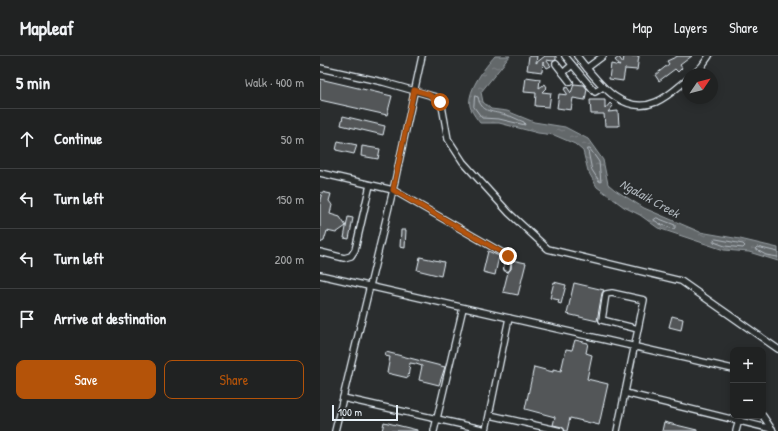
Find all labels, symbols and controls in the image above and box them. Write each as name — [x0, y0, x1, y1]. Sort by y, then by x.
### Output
text: Mapleaf — [20, 15, 74, 41]
text: Map — [632, 18, 652, 37]
text: Layers — [674, 18, 707, 37]
text: Share — [729, 18, 758, 37]
north arrow — [682, 68, 718, 104]
text: 5 min — [16, 71, 50, 94]
text: Walk · 400 m — [245, 73, 304, 91]
route start — [431, 93, 449, 111]
icon: ahead — [16, 128, 38, 150]
text: Continue — [54, 128, 102, 149]
text: 50 m — [281, 130, 304, 148]
water label: Ngalaik Creek — [616, 174, 684, 223]
icon: left — [16, 188, 38, 210]
text: Turn left — [54, 188, 104, 209]
text: 150 m — [276, 190, 304, 208]
route end — [499, 247, 517, 265]
icon: left — [16, 248, 38, 270]
text: Turn left — [54, 248, 104, 269]
text: 200 m — [274, 250, 304, 268]
icon: arrive — [16, 308, 38, 330]
text: Arrive at destination — [54, 308, 166, 329]
map controls — [730, 347, 766, 419]
button: + — [730, 347, 766, 383]
button: Save — [16, 360, 156, 399]
button: Share — [164, 360, 304, 399]
button: − — [730, 383, 766, 419]
scale bar — [332, 403, 398, 422]
text: 100 m — [338, 405, 362, 419]

